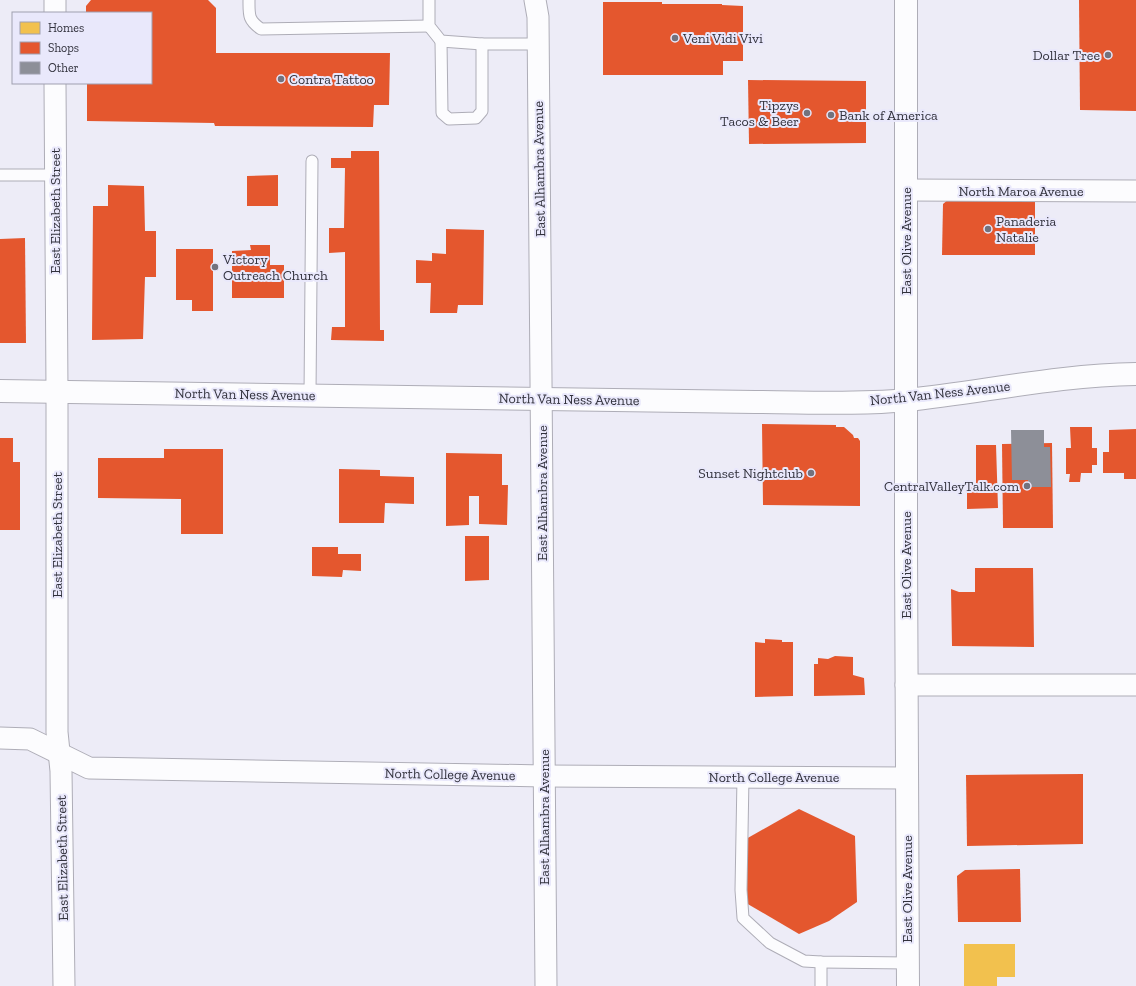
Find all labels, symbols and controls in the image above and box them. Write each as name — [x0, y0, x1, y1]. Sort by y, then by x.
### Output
legend — [12, 12, 152, 84]
text: Homes — [48, 21, 84, 35]
place label: Veni Vidi Vivi — [682, 30, 763, 47]
marker: Veni Vidi Vivi — [670, 33, 680, 43]
text: Shops — [48, 41, 79, 55]
place label: Dollar Tree — [1033, 47, 1100, 64]
marker: Dollar Tree — [1103, 50, 1113, 60]
text: Other — [48, 61, 79, 75]
place label: Contra Tattoo — [289, 71, 374, 88]
marker: Contra Tattoo — [276, 74, 286, 84]
place label: Tipzys Tacos & Beer — [720, 97, 799, 130]
street label: East Alhambra Avenue — [530, 101, 549, 237]
place label: Bank of America — [839, 107, 938, 124]
marker: Tipzys Tacos & Beer — [802, 108, 812, 118]
marker: Bank of America — [826, 110, 836, 120]
street label: East Elizabeth Street — [47, 147, 64, 274]
street label: North Maroa Avenue — [958, 183, 1084, 200]
street label: East Olive Avenue — [898, 187, 915, 295]
place label: Panaderia Natalie — [996, 213, 1057, 246]
marker: Panaderia Natalie — [983, 224, 993, 234]
place label: Victory Outreach Church — [222, 251, 328, 284]
marker: Victory Outreach Church — [210, 262, 220, 272]
street label: North Van Ness Avenue — [869, 378, 1011, 409]
street label: North Van Ness Avenue — [174, 385, 316, 404]
street label: North Van Ness Avenue — [498, 390, 640, 409]
street label: East Alhambra Avenue — [534, 425, 551, 561]
place label: Sunset Nightclub — [698, 465, 803, 482]
marker: Sunset Nightclub — [806, 468, 816, 478]
street label: East Elizabeth Street — [49, 471, 66, 598]
place label: CentralValleyTalk.com — [884, 478, 1019, 495]
marker: CentralValleyTalk.com — [1022, 481, 1032, 491]
street label: East Olive Avenue — [898, 511, 915, 619]
street label: East Alhambra Avenue — [536, 749, 553, 885]
street label: North College Avenue — [384, 765, 516, 784]
street label: North College Avenue — [709, 769, 840, 786]
street label: East Elizabeth Street — [53, 794, 72, 921]
street label: East Olive Avenue — [899, 835, 916, 943]

